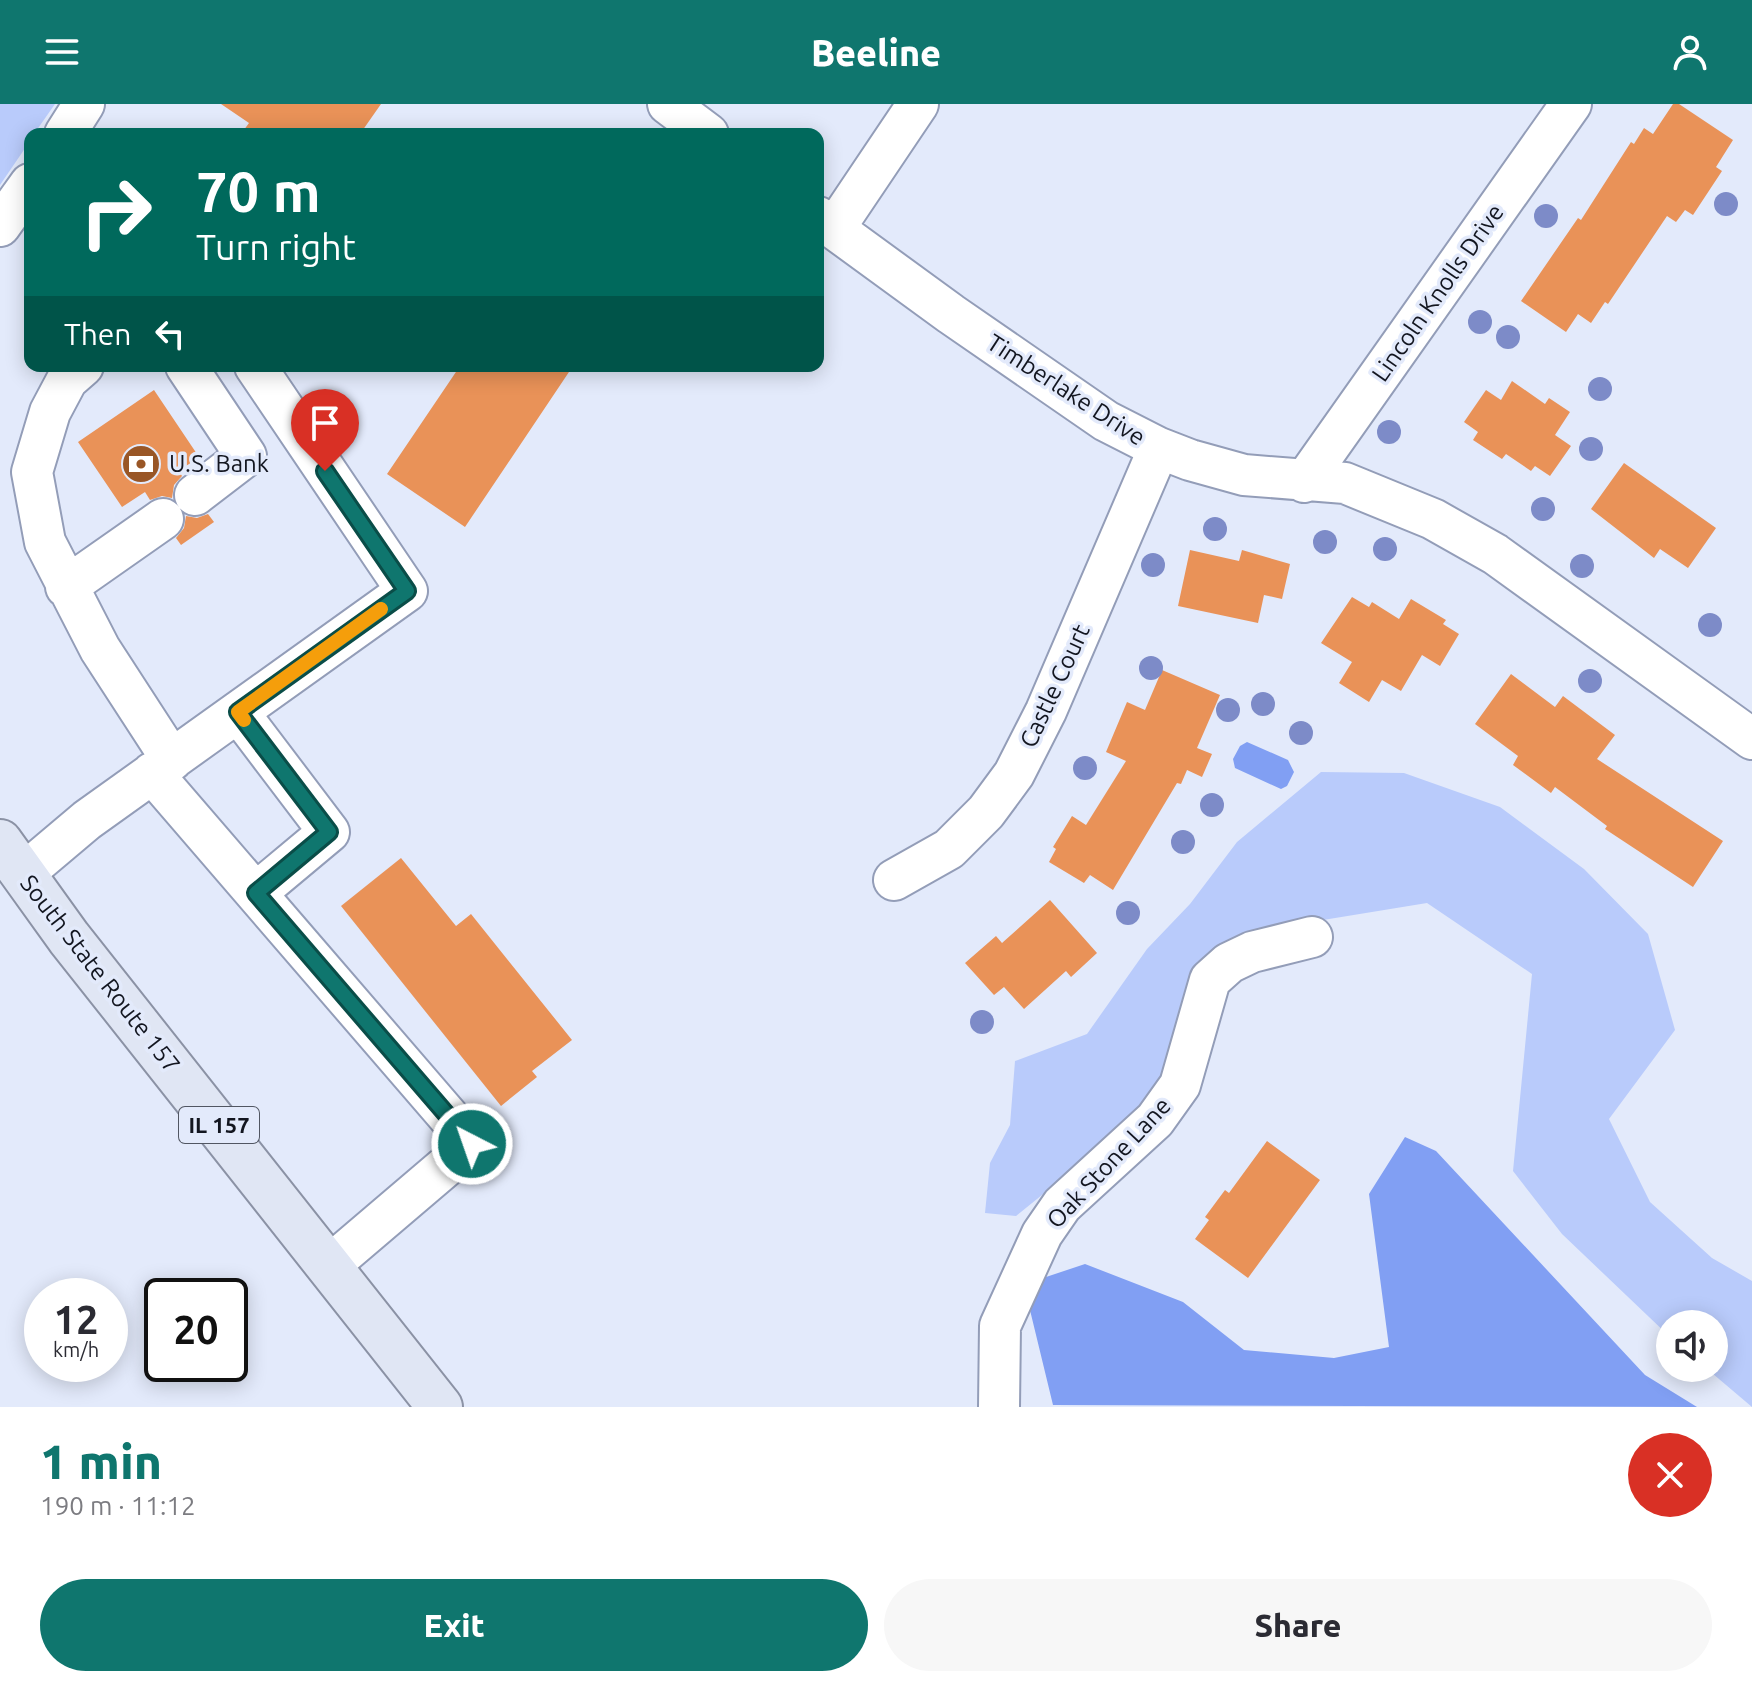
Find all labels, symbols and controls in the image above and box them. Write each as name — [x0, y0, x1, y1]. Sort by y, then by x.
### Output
icon: menu — [40, 30, 84, 74]
icon: person — [1668, 30, 1712, 74]
text: Beeline — [811, 32, 941, 73]
icon: right — [64, 160, 168, 264]
text: 70 m — [196, 160, 321, 223]
street label: Lincoln Knolls Drive — [1366, 199, 1509, 386]
text: Turn right — [196, 226, 356, 267]
icon: left — [148, 312, 192, 356]
text: Then — [64, 317, 132, 351]
street label: Timberlake Drive — [982, 329, 1150, 451]
pin — [291, 389, 359, 471]
icon: arrive — [303, 401, 347, 445]
bank icon: U.S. Bank — [120, 443, 162, 485]
place label: U.S. Bank — [169, 450, 269, 477]
street label: Castle Court — [1014, 619, 1095, 752]
street label: South State Route 157 — [15, 870, 186, 1078]
street label: Oak Stone Lane — [1041, 1092, 1176, 1234]
position arrow — [430, 1102, 514, 1186]
road number: IL 157 — [179, 1107, 259, 1143]
speed limit sign: 20 — [144, 1278, 248, 1382]
text: 12 — [53, 1297, 99, 1342]
map controls — [1656, 1310, 1728, 1382]
button: sound — [1656, 1310, 1728, 1382]
text: km/h — [53, 1338, 99, 1361]
button: close — [1628, 1433, 1712, 1517]
text: 1 min — [40, 1434, 162, 1488]
text: 190 m · 11:12 — [40, 1491, 196, 1520]
button: Exit — [40, 1579, 868, 1671]
button: Share — [884, 1579, 1712, 1671]

